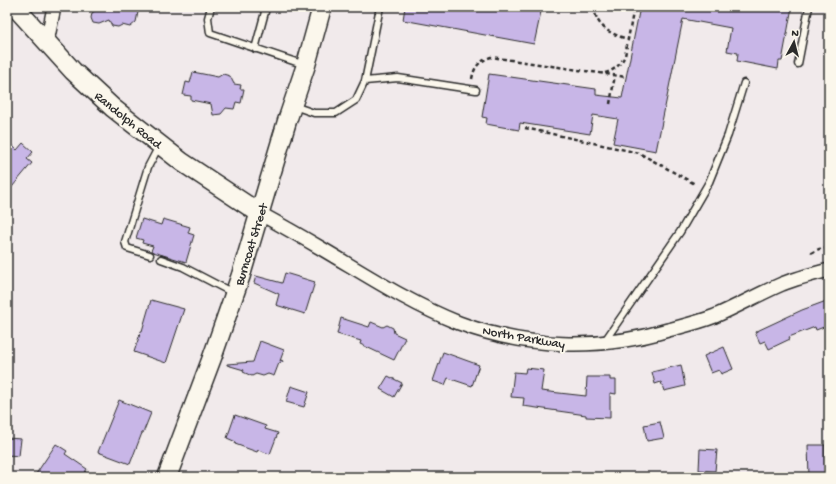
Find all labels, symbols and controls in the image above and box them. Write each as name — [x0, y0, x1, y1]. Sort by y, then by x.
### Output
north arrow — [774, 22, 814, 62]
text: N — [791, 28, 799, 40]
street label: Randolph Road — [91, 89, 165, 154]
street label: Burncoat Street — [233, 200, 272, 289]
street label: North Parkway — [481, 324, 567, 353]

